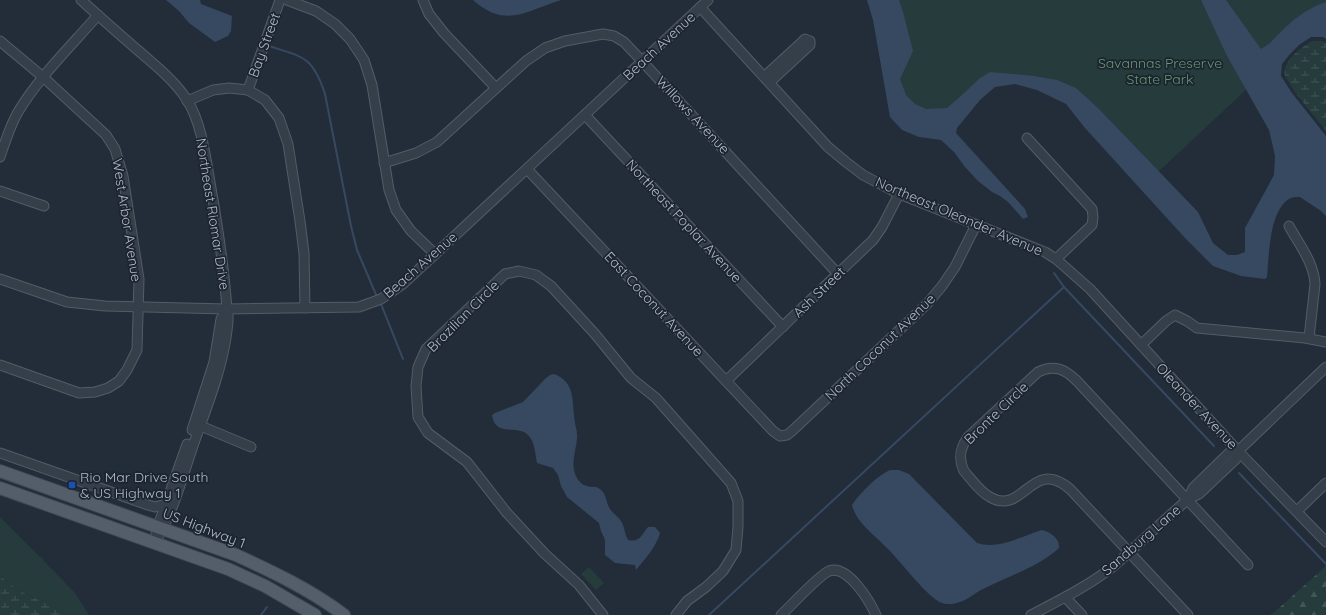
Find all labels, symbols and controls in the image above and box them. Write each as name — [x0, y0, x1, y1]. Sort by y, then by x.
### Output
street label: Beach Avenue — [619, 8, 699, 84]
street label: Bay Street — [244, 10, 284, 80]
park label: Savannas Preserve State Park — [1098, 54, 1222, 88]
street label: Willows Avenue — [652, 72, 734, 158]
street label: Northeast Riomar Drive — [192, 137, 234, 291]
street label: Northeast Poplar Avenue — [622, 156, 746, 287]
street label: West Arbor Avenue — [108, 157, 146, 283]
street label: Northeast Oleander Avenue — [873, 173, 1046, 260]
street label: Beach Avenue — [379, 228, 461, 302]
street label: East Coconut Avenue — [601, 248, 707, 360]
street label: Ash Street — [789, 263, 849, 321]
street label: Brazilian Circle — [423, 276, 503, 356]
street label: North Coconut Avenue — [821, 290, 939, 404]
street label: Oleander Avenue — [1152, 359, 1242, 453]
street label: Bronte Circle — [960, 378, 1032, 448]
place label: Rio Mar Drive South & US Highway 1 — [80, 468, 208, 502]
marker: Rio Mar Drive South & US Highway 1 — [67, 480, 77, 490]
street label: Sandburg Lane — [1098, 501, 1184, 579]
street label: US Highway 1 — [160, 504, 248, 552]

